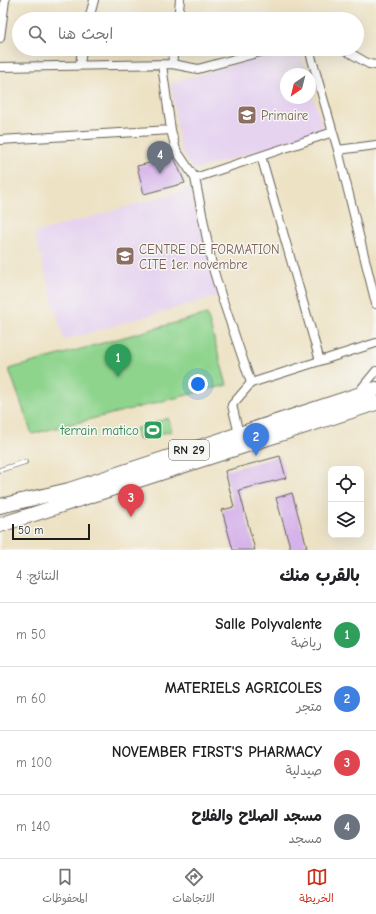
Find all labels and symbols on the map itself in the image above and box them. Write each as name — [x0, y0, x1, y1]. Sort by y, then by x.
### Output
north arrow — [280, 68, 316, 104]
school or university icon: Primaire — [236, 104, 258, 126]
place label: Primaire — [261, 108, 309, 123]
pin: 4 — [147, 141, 173, 174]
place label: CENTRE DE FORMATION CITE 1er. novembre — [139, 242, 280, 272]
school or university icon: CENTRE DE FORMATION CITE 1er. novembre — [114, 245, 136, 267]
pin: 1 — [105, 344, 131, 377]
your location — [188, 374, 208, 394]
sports icon: terrain matico — [142, 419, 164, 441]
place label: terrain matico — [60, 423, 139, 438]
pin: 2 — [243, 423, 269, 456]
road number: RN 29 — [169, 440, 209, 460]
pin: 3 — [118, 484, 144, 517]
scale bar — [12, 522, 90, 541]

